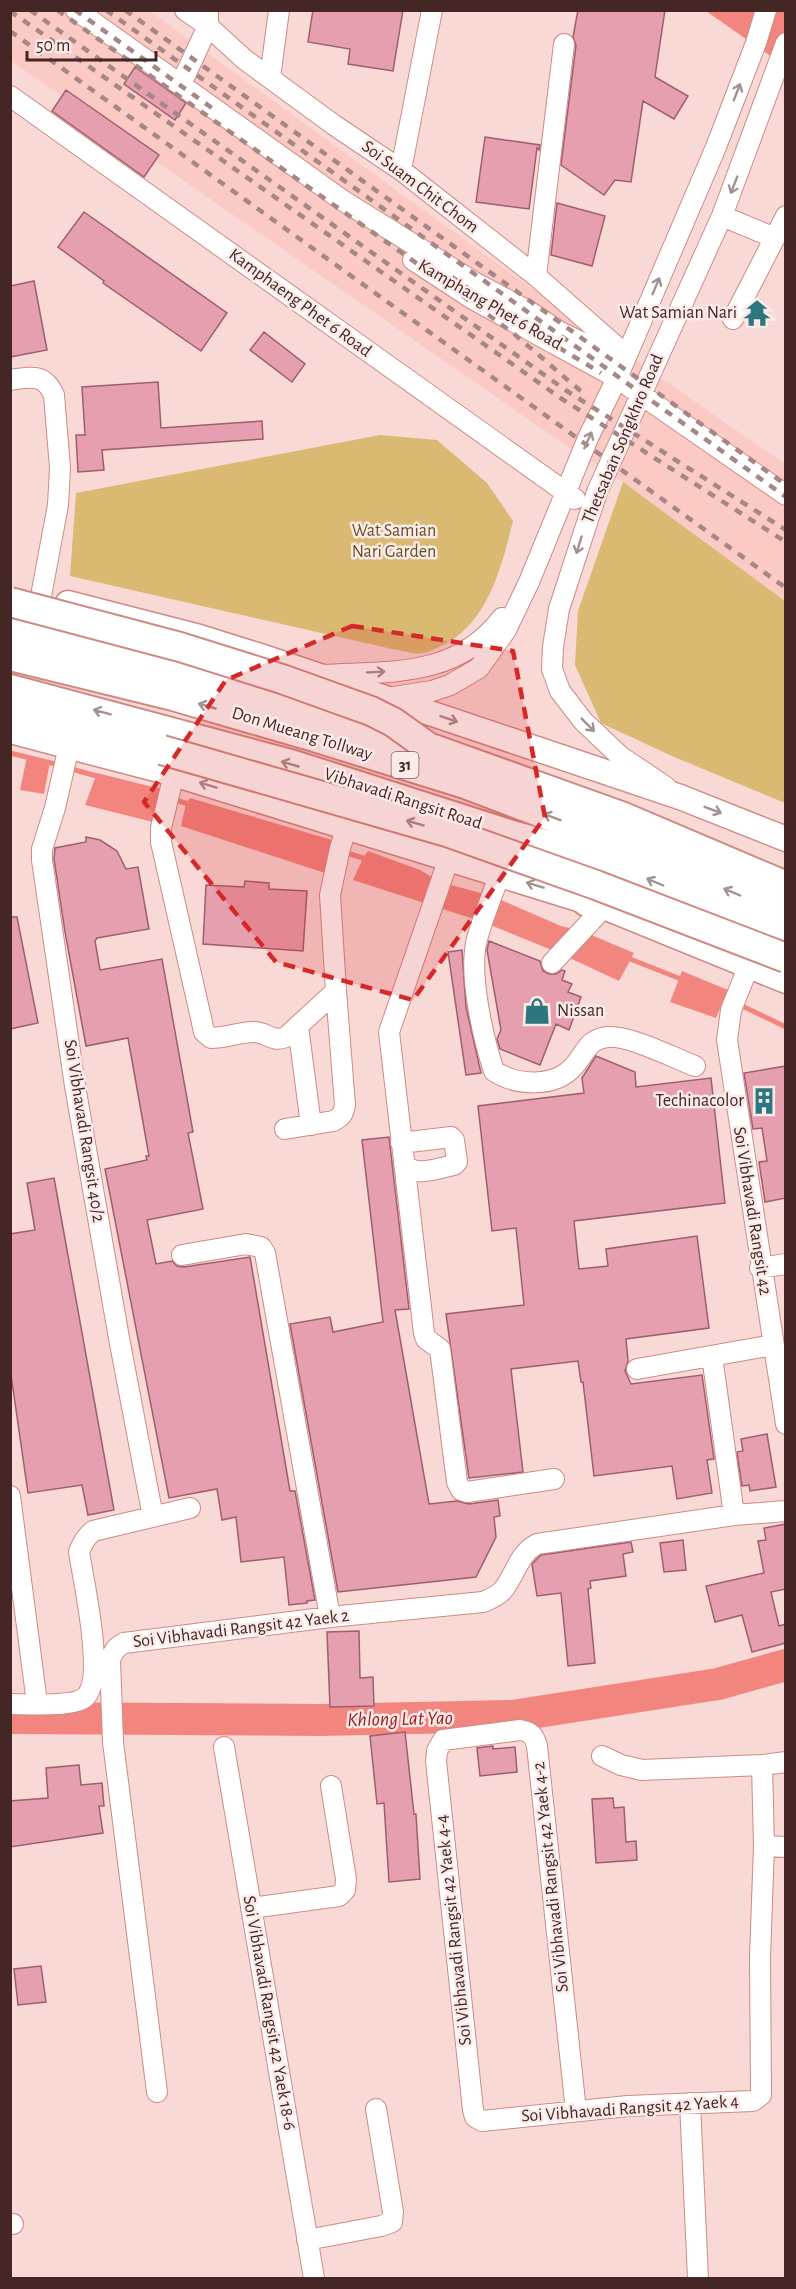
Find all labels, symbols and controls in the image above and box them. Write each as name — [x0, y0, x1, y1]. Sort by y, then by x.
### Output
scale bar — [27, 24, 156, 62]
text: 50 m — [36, 37, 70, 55]
one-way arrow — [733, 84, 744, 102]
street label: Soi Suam Chit Chom — [358, 137, 482, 237]
one-way arrow — [728, 176, 739, 194]
street label: Kamphaeng Phet 6 Road — [225, 245, 375, 361]
street label: Kamphang Phet 6 Road — [415, 256, 565, 354]
one-way arrow — [651, 277, 662, 295]
temple icon: Wat Samian Nari — [742, 298, 772, 328]
place label: Wat Samian Nari — [619, 304, 737, 322]
street label: Thetsaban Songkhro Road — [579, 352, 667, 526]
one-way arrow — [582, 431, 594, 449]
park label: Wat Samian Nari Garden — [352, 522, 436, 561]
one-way arrow — [573, 535, 584, 554]
one-way arrow — [366, 667, 386, 678]
one-way arrow — [198, 699, 217, 711]
street label: Don Mueang Tollway — [230, 704, 375, 764]
one-way arrow — [93, 705, 112, 717]
one-way arrow — [439, 714, 458, 725]
one-way arrow — [580, 717, 595, 732]
road number: 31 — [392, 752, 418, 778]
one-way arrow — [280, 757, 299, 769]
street label: Vibhavadi Rangsit Road — [322, 765, 484, 833]
one-way arrow — [199, 779, 218, 790]
one-way arrow — [703, 805, 721, 816]
one-way arrow — [543, 811, 562, 822]
one-way arrow — [406, 817, 425, 828]
one-way arrow — [646, 876, 664, 887]
one-way arrow — [526, 879, 545, 890]
one-way arrow — [723, 886, 742, 897]
shop icon: Nissan — [522, 996, 552, 1026]
place label: Nissan — [557, 1002, 604, 1020]
street label: Soi Vibhavadi Rangsit 40/2 — [61, 1038, 107, 1224]
building icon: Techinacolor — [749, 1086, 779, 1116]
place label: Techinacolor — [655, 1092, 744, 1110]
street label: Soi Vibhavadi Rangsit 42 — [730, 1126, 774, 1296]
street label: Soi Vibhavadi Rangsit 42 Yaek 2 — [132, 1607, 350, 1651]
water label: Khlong Lat Yao — [347, 1708, 453, 1730]
street label: Soi Vibhavadi Rangsit 42 Yaek 4-2 — [530, 1761, 572, 1993]
street label: Soi Vibhavadi Rangsit 42 Yaek 4-4 — [433, 1813, 475, 2046]
street label: Soi Vibhavadi Rangsit 42 Yaek 18-6 — [239, 1894, 299, 2132]
street label: Soi Vibhavadi Rangsit 42 Yaek 4 — [521, 2092, 740, 2126]

